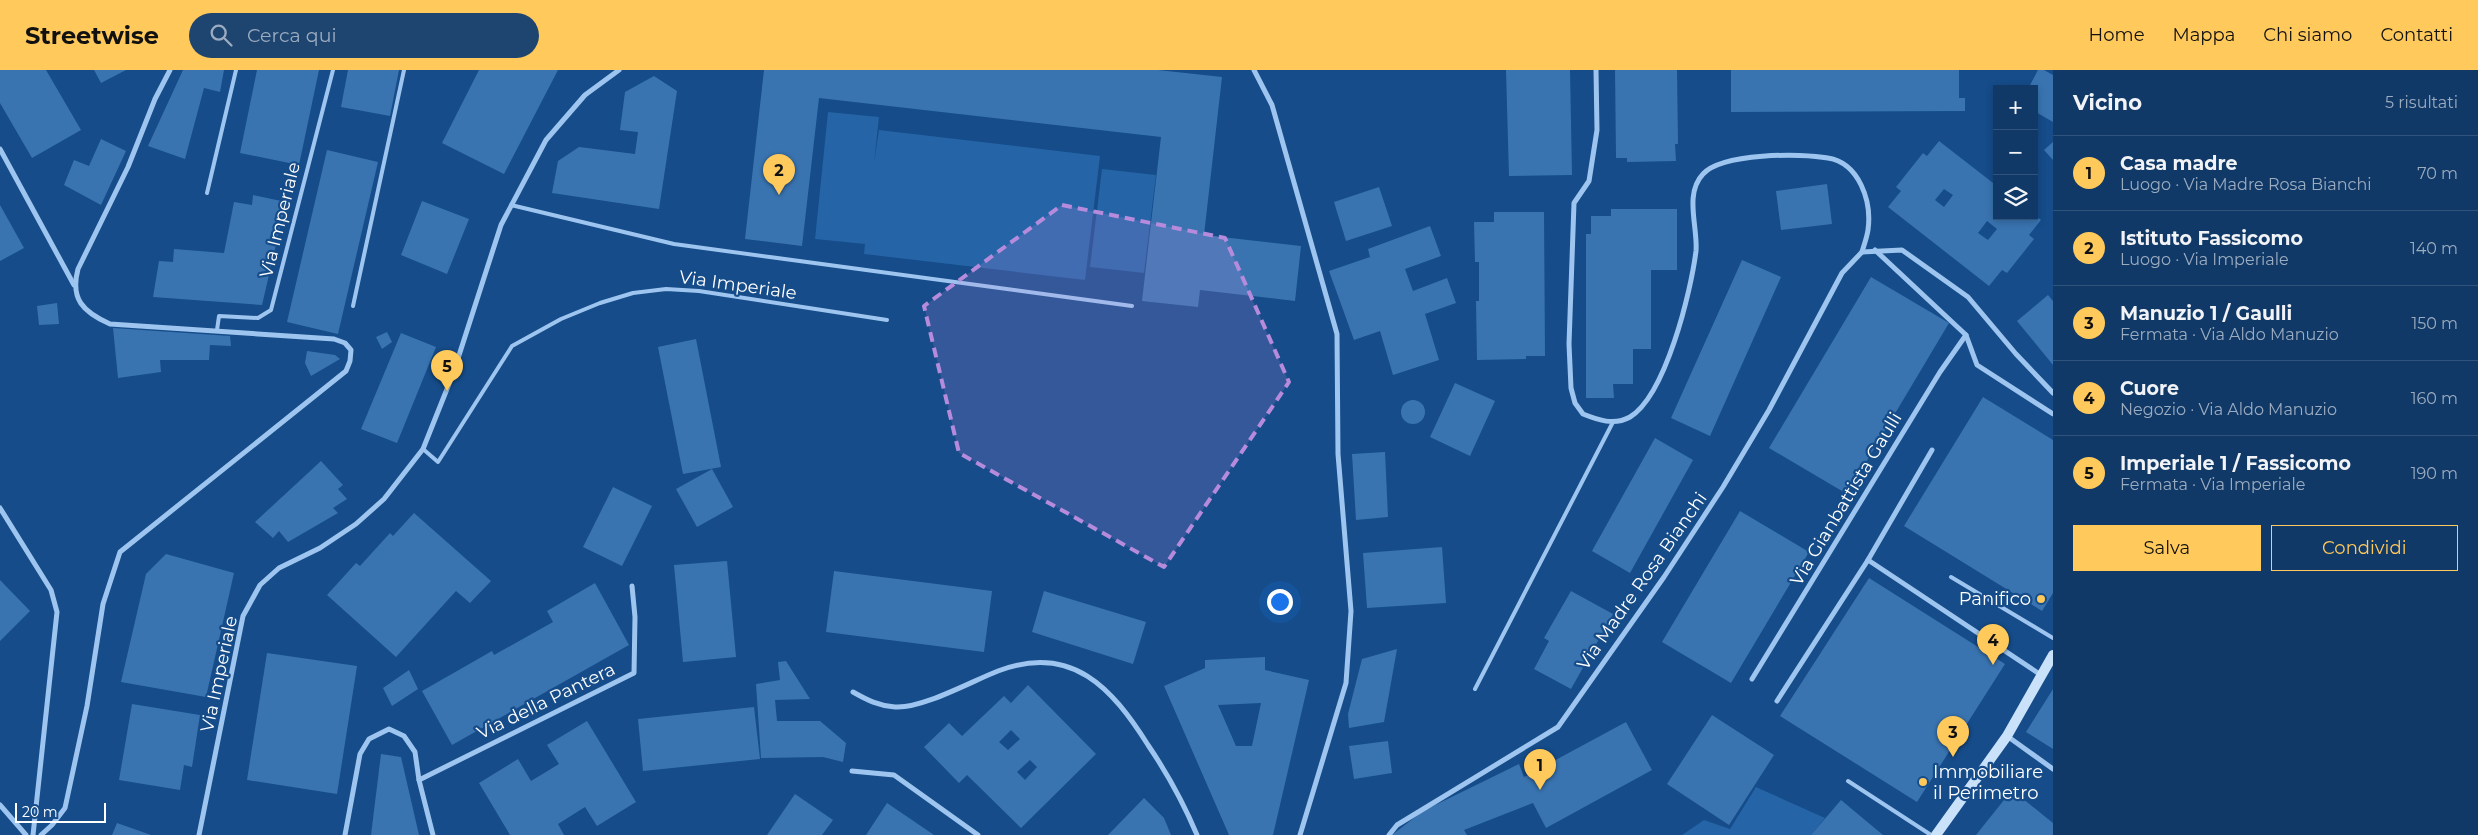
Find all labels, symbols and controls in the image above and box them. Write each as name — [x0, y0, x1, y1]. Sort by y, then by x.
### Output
search box — [189, 13, 539, 58]
text: Streetwise — [25, 21, 159, 50]
icon: search — [207, 21, 235, 49]
text: Cerca qui — [247, 24, 337, 47]
text: Home — [2089, 24, 2145, 46]
text: Mappa — [2173, 24, 2235, 46]
text: Chi siamo — [2263, 24, 2352, 46]
text: Contatti — [2380, 24, 2453, 46]
map controls — [1993, 85, 2038, 220]
button: + — [1993, 85, 2038, 130]
text: Vicino — [2073, 90, 2142, 115]
text: 5 risultati — [2385, 93, 2458, 112]
button: − — [1993, 130, 2038, 175]
text: Casa madre — [2120, 152, 2238, 175]
pin: 2 — [763, 154, 795, 195]
street label: Via Imperiale — [255, 160, 305, 280]
text: 1 — [2086, 164, 2092, 183]
text: 70 m — [2417, 164, 2458, 183]
button: layers — [1993, 175, 2038, 220]
text: Luogo · Via Madre Rosa Bianchi — [2120, 175, 2372, 194]
text: Istituto Fassicomo — [2120, 227, 2303, 250]
text: 2 — [2084, 239, 2094, 258]
text: 140 m — [2410, 239, 2458, 258]
text: Luogo · Via Imperiale — [2120, 250, 2289, 269]
street label: Via Imperiale — [678, 266, 798, 304]
text: Manuzio 1 / Gaulli — [2120, 302, 2292, 325]
text: 3 — [2084, 314, 2094, 333]
text: 150 m — [2411, 314, 2458, 333]
text: Fermata · Via Aldo Manuzio — [2120, 325, 2339, 344]
pin: 5 — [431, 350, 463, 391]
text: Cuore — [2120, 377, 2179, 400]
text: 4 — [2083, 389, 2095, 408]
text: 160 m — [2411, 389, 2458, 408]
text: Negozio · Via Aldo Manuzio — [2120, 400, 2337, 419]
street label: Via Gianbattista Gaulli — [1786, 408, 1906, 590]
text: Imperiale 1 / Fassicomo — [2120, 452, 2351, 475]
text: 5 — [2084, 464, 2094, 483]
text: 190 m — [2411, 464, 2458, 483]
text: Fermata · Via Imperiale — [2120, 475, 2305, 494]
street label: Via Madre Rosa Bianchi — [1572, 488, 1712, 674]
button: Salva — [2073, 525, 2261, 571]
button: Condividi — [2271, 525, 2458, 571]
place label: Panifico — [1959, 588, 2031, 610]
your location — [1267, 589, 1293, 615]
marker: Panifico — [2035, 593, 2047, 605]
street label: Via Imperiale — [196, 614, 242, 734]
pin: 4 — [1977, 624, 2009, 665]
street label: Via della Pantera — [473, 658, 619, 744]
pin: 3 — [1937, 716, 1969, 757]
pin: 1 — [1524, 749, 1556, 790]
place label: Immobiliare il Perimetro — [1933, 761, 2043, 804]
marker: Immobiliare il Perimetro — [1917, 776, 1929, 788]
scale bar — [15, 800, 106, 823]
text: 20 m — [22, 803, 58, 821]

